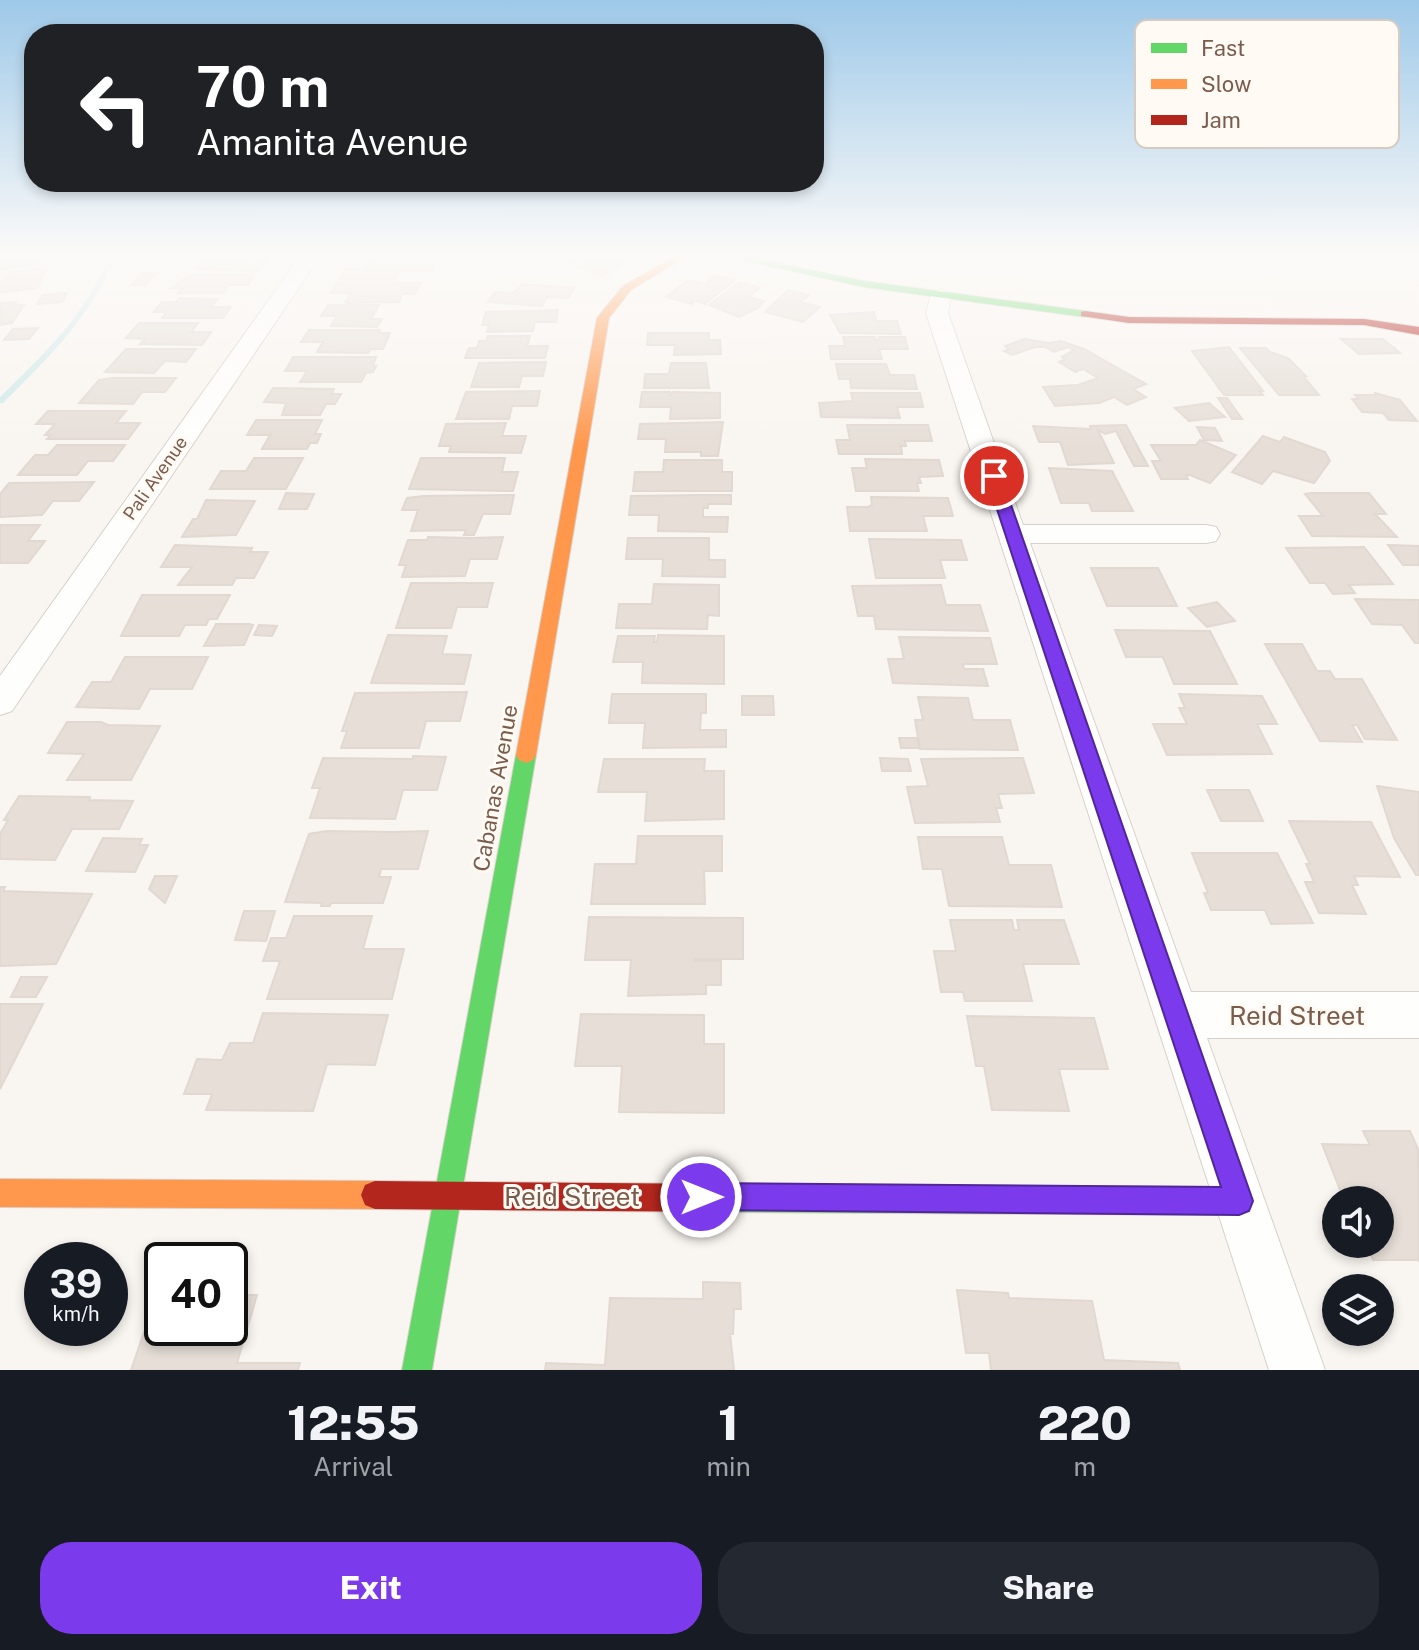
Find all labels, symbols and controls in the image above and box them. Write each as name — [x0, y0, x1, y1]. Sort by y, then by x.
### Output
legend — [1135, 20, 1399, 148]
text: Fast — [1201, 35, 1245, 61]
text: 70 m — [196, 54, 329, 120]
icon: left — [64, 56, 168, 160]
text: Slow — [1201, 71, 1251, 97]
text: Jam — [1201, 107, 1241, 133]
text: Amanita Avenue — [196, 121, 468, 163]
street label: Pali Avenue — [119, 432, 191, 524]
pin — [960, 442, 1028, 510]
icon: arrive — [972, 454, 1016, 498]
street label: Cabanas Avenue — [468, 703, 522, 873]
street label: Reid Street — [1229, 1000, 1365, 1031]
position arrow — [659, 1155, 743, 1239]
street label: Reid Street — [504, 1181, 640, 1212]
map controls — [1322, 1186, 1394, 1346]
button: sound — [1322, 1186, 1394, 1258]
speed limit sign: 40 — [144, 1242, 248, 1346]
text: 39 — [50, 1260, 102, 1307]
button: layers — [1322, 1274, 1394, 1346]
text: km/h — [52, 1302, 100, 1326]
text: 12:55 — [287, 1394, 420, 1451]
text: 1 — [718, 1394, 739, 1451]
text: 220 — [1038, 1394, 1132, 1451]
text: Arrival — [313, 1451, 393, 1482]
text: min — [707, 1451, 751, 1482]
text: m — [1074, 1451, 1096, 1482]
button: Exit — [40, 1542, 702, 1634]
button: Share — [718, 1542, 1379, 1634]

